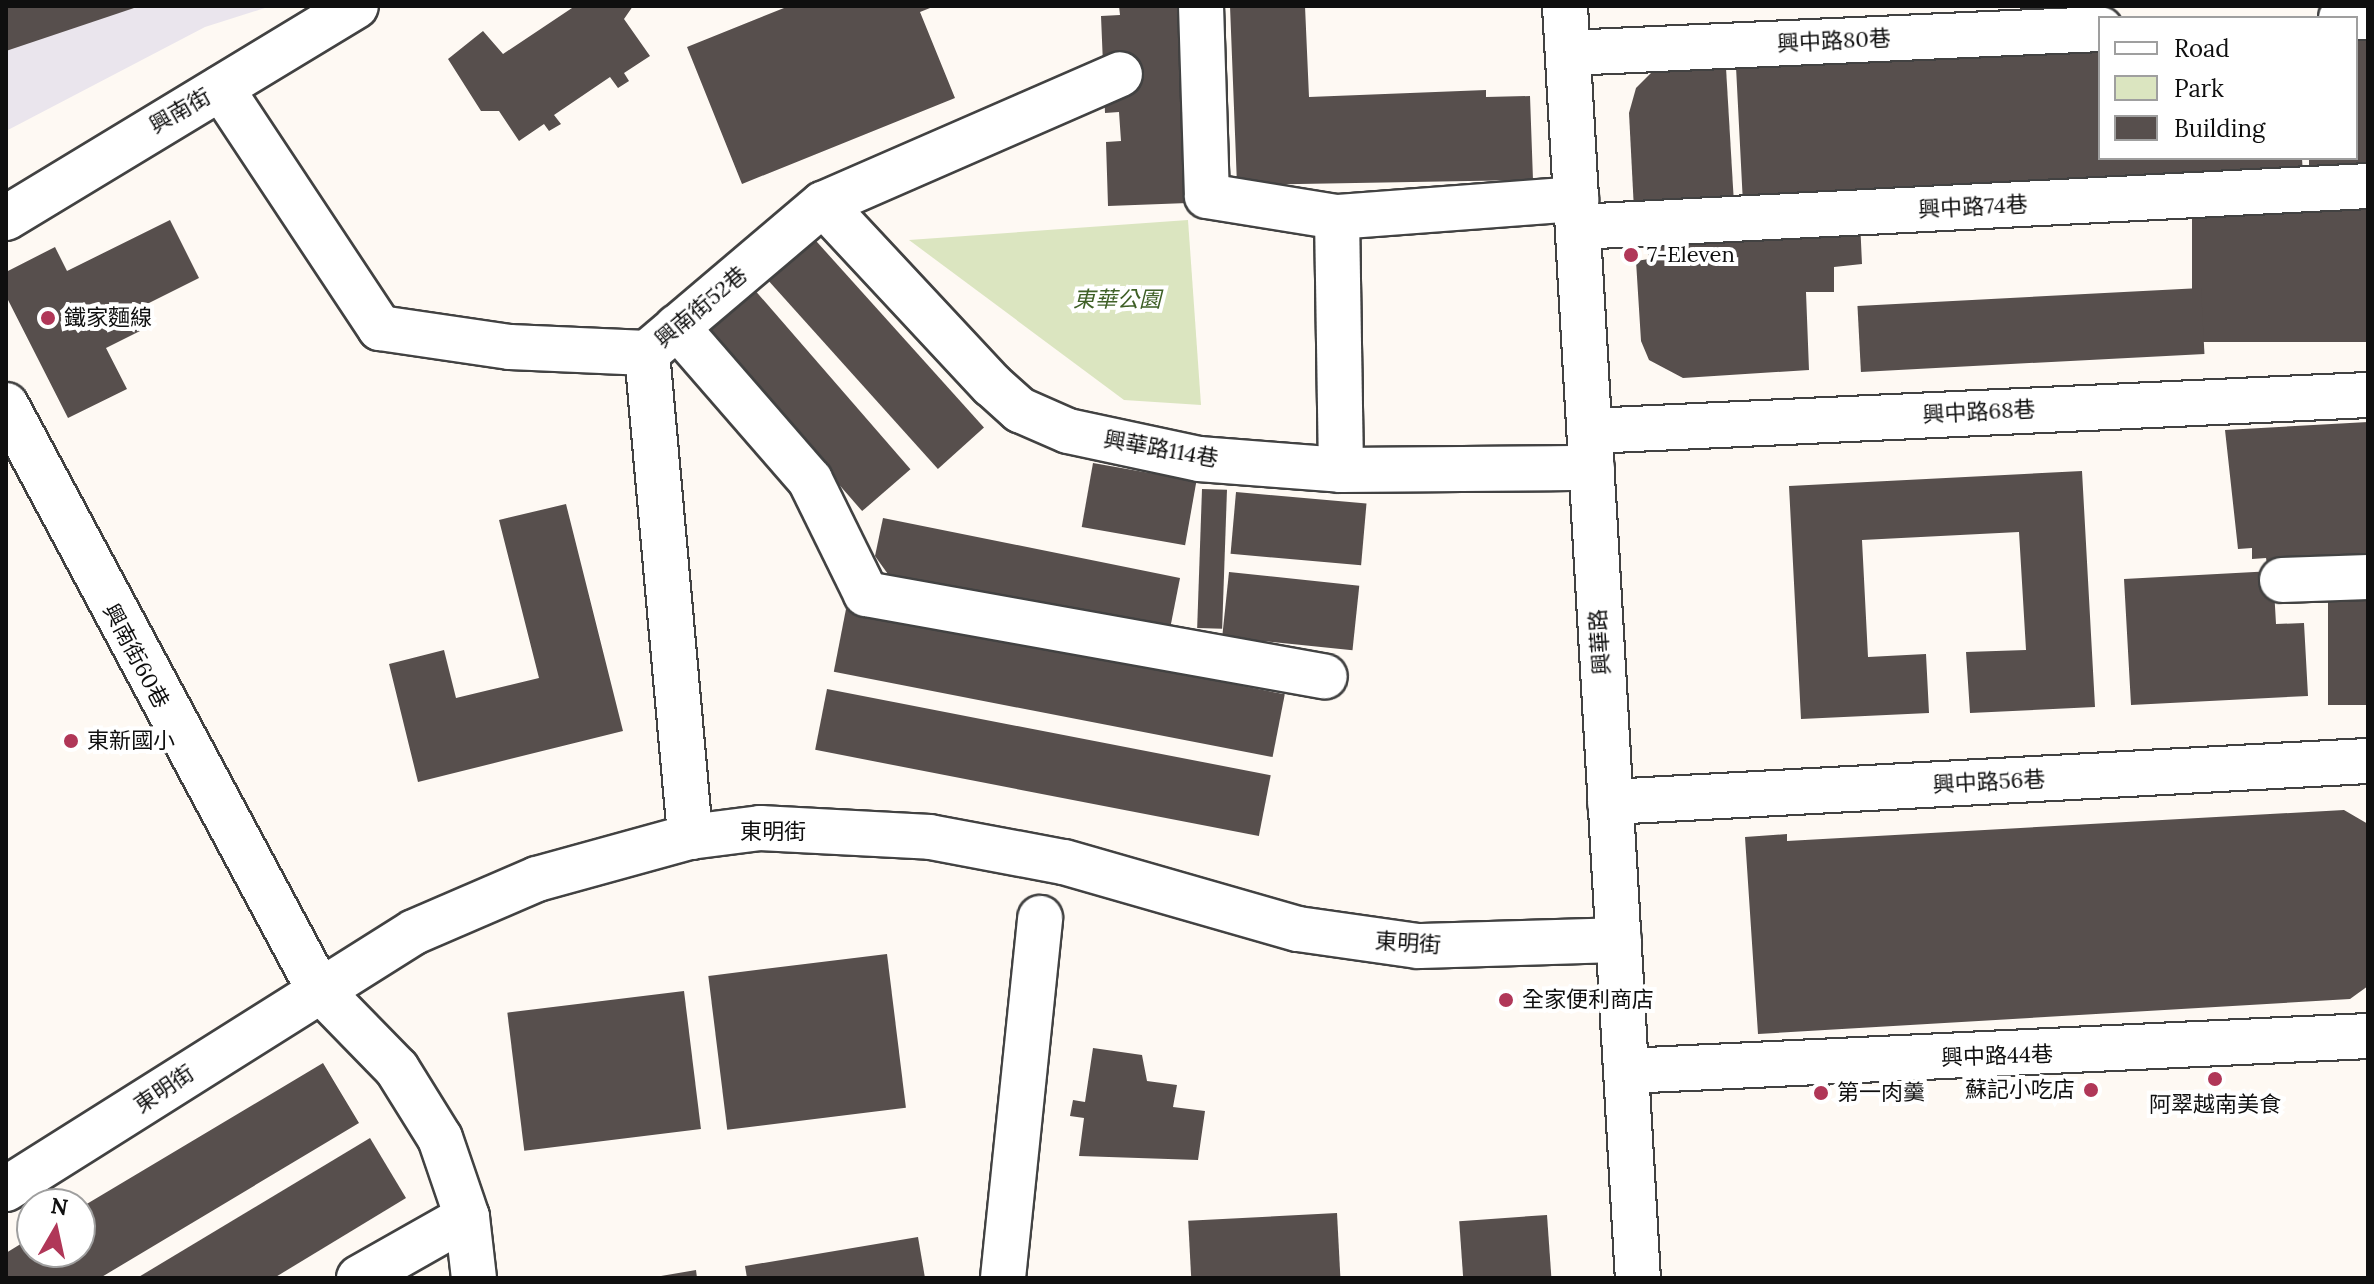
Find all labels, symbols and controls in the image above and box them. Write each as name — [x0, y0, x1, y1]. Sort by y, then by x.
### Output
legend — [2098, 16, 2358, 160]
street label: 興中路80巷 — [1776, 25, 1892, 57]
text: Road — [2174, 33, 2230, 64]
text: Park — [2174, 73, 2224, 104]
street label: 興南街 — [145, 83, 215, 139]
text: Building — [2174, 113, 2265, 144]
street label: 興中路74巷 — [1918, 191, 2028, 223]
place label: 7-Eleven — [1647, 242, 1735, 268]
marker: 7-Eleven — [1622, 246, 1640, 264]
street label: 興南街52巷 — [650, 261, 752, 353]
park label: 東華公園 — [1073, 287, 1161, 313]
place label: 鐵家麵線 — [64, 305, 152, 331]
marker: 鐵家麵線 — [39, 309, 57, 327]
street label: 興中路68巷 — [1922, 396, 2036, 428]
street label: 興華路114巷 — [1102, 426, 1220, 472]
street label: 興南街60巷 — [97, 599, 175, 713]
street label: 興華路 — [1585, 608, 1615, 676]
place label: 東新國小 — [87, 728, 175, 754]
marker: 東新國小 — [62, 732, 80, 750]
street label: 興中路56巷 — [1932, 766, 2046, 798]
street label: 東明街 — [740, 819, 806, 845]
street label: 東明街 — [1374, 928, 1442, 958]
place label: 全家便利商店 — [1522, 987, 1654, 1013]
marker: 全家便利商店 — [1497, 991, 1515, 1009]
street label: 興中路44巷 — [1941, 1041, 2053, 1071]
street label: 東明街 — [129, 1060, 199, 1118]
marker: 阿翠越南美食 — [2206, 1070, 2224, 1088]
place label: 蘇記小吃店 — [1965, 1077, 2075, 1103]
place label: 第一肉羹 — [1837, 1080, 1925, 1106]
marker: 蘇記小吃店 — [2082, 1081, 2100, 1099]
marker: 第一肉羹 — [1812, 1084, 1830, 1102]
place label: 阿翠越南美食 — [2149, 1092, 2281, 1118]
north arrow — [16, 1188, 96, 1268]
text: N — [49, 1191, 70, 1221]

